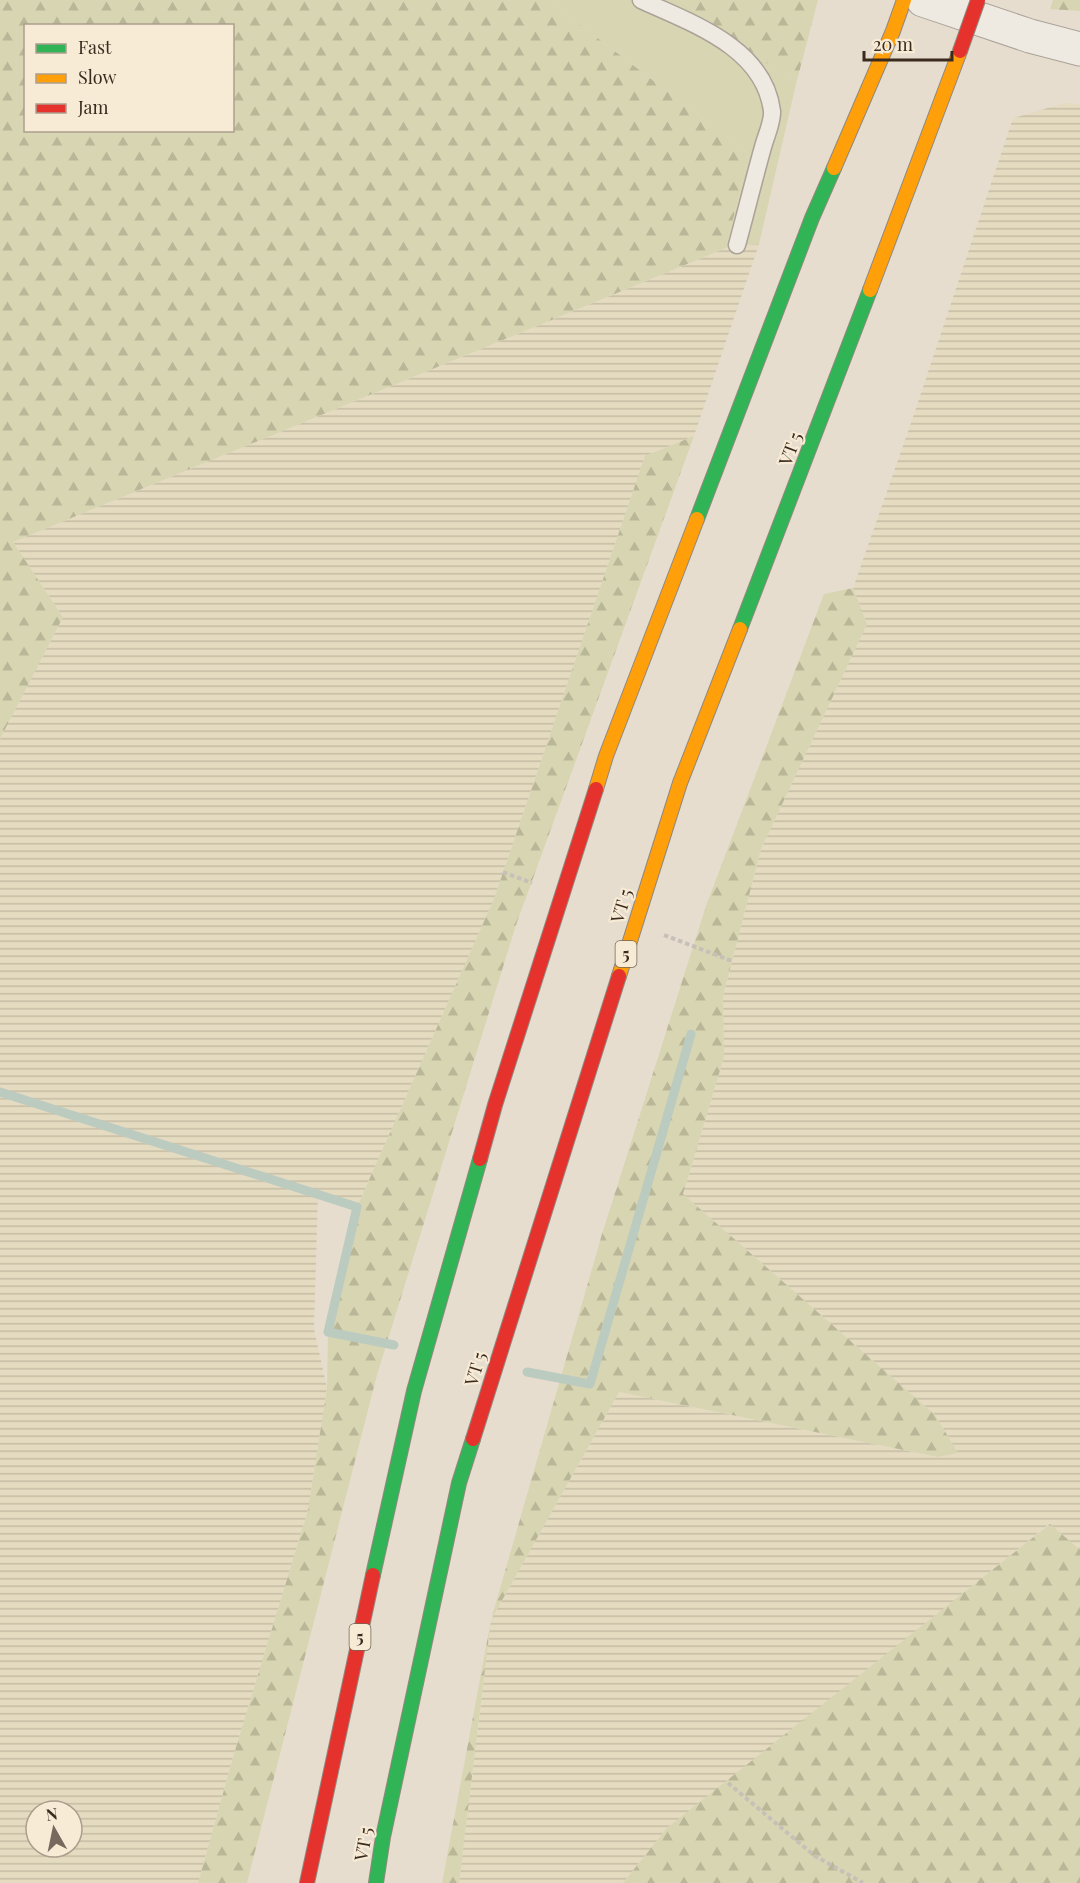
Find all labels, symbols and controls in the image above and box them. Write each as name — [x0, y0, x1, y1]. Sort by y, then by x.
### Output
legend — [24, 24, 234, 132]
scale bar — [864, 24, 952, 62]
text: 20 m — [873, 32, 913, 56]
text: Fast — [78, 35, 112, 59]
text: Slow — [78, 65, 116, 89]
text: Jam — [77, 95, 108, 119]
street label: VT 5 — [772, 428, 807, 470]
street label: VT 5 — [604, 886, 637, 926]
road number: 5 — [616, 941, 636, 967]
street label: VT 5 — [458, 1349, 491, 1389]
road number: 5 — [350, 1624, 370, 1650]
north arrow — [24, 1799, 84, 1859]
text: N — [44, 1802, 59, 1825]
street label: VT 5 — [348, 1825, 378, 1864]

